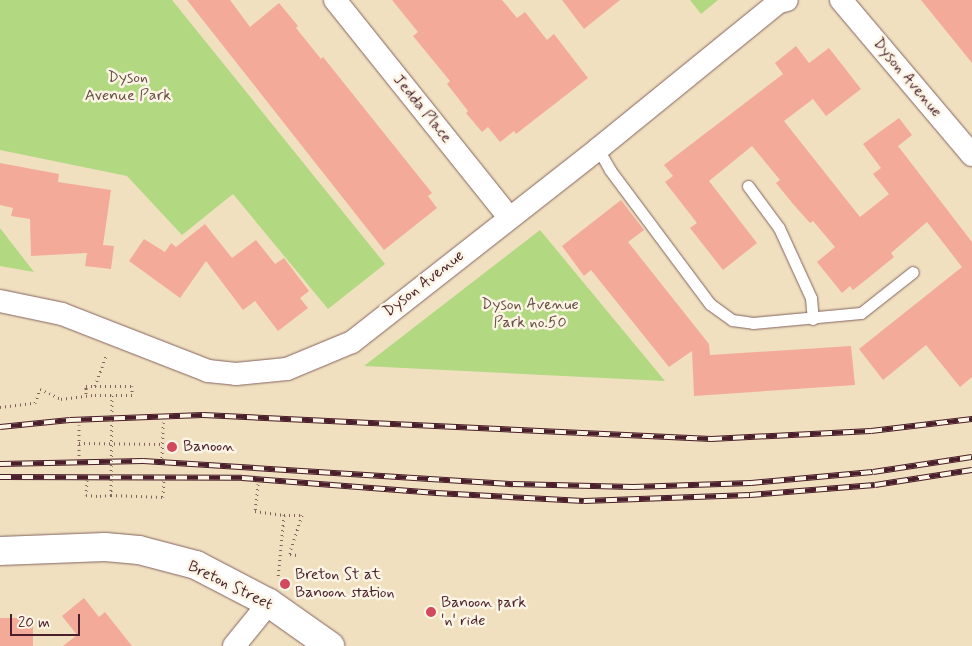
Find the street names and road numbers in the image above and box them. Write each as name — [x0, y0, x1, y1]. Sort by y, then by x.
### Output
street label: Dyson Avenue — [869, 36, 945, 120]
street label: Jedda Place — [389, 72, 455, 146]
street label: Dyson Avenue — [381, 247, 467, 321]
street label: Breton Street — [183, 557, 277, 615]

